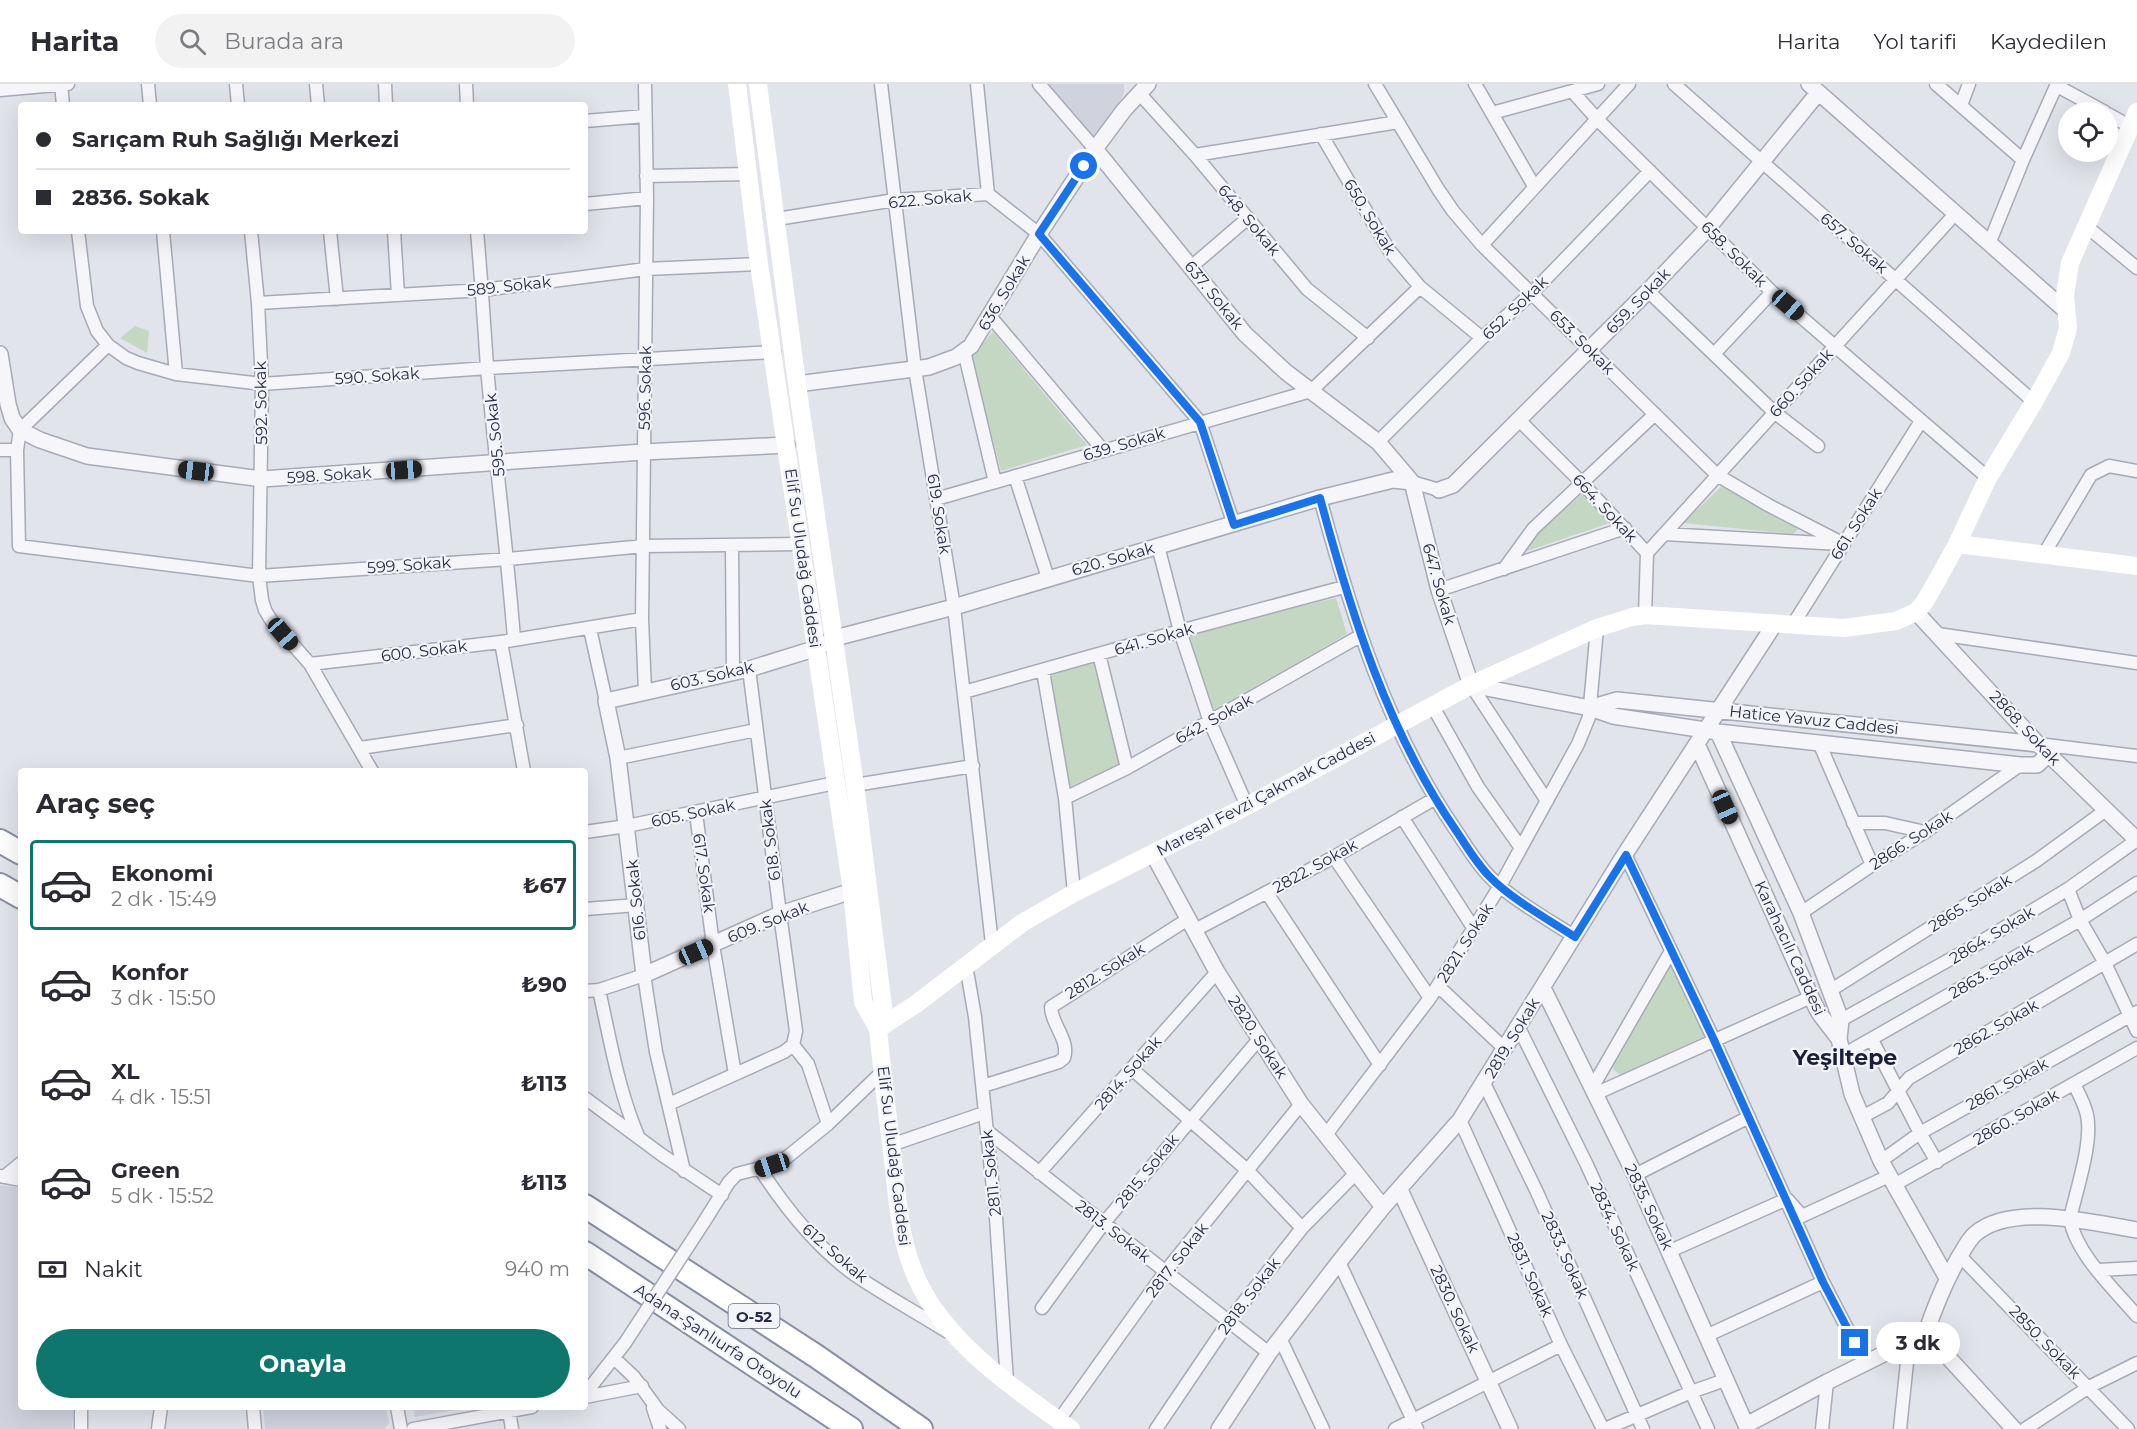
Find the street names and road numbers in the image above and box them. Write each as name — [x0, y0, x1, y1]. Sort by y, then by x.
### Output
street label: 650. Sokak — [1340, 176, 1400, 259]
street label: 648. Sokak — [1214, 181, 1284, 260]
street label: 622. Sokak — [887, 186, 973, 212]
street label: 657. Sokak — [1816, 209, 1892, 278]
street label: 658. Sokak — [1697, 217, 1771, 291]
street label: 636. Sokak — [974, 252, 1034, 334]
street label: 637. Sokak — [1180, 257, 1248, 334]
street label: 659. Sokak — [1602, 264, 1674, 338]
street label: 589. Sokak — [466, 272, 553, 300]
street label: 652. Sokak — [1478, 272, 1552, 344]
street label: 653. Sokak — [1546, 306, 1619, 379]
street label: 660. Sokak — [1765, 344, 1837, 421]
street label: 596. Sokak — [635, 345, 655, 430]
street label: 592. Sokak — [251, 360, 271, 445]
street label: 590. Sokak — [334, 364, 421, 388]
street label: 595. Sokak — [481, 392, 509, 478]
street label: 639. Sokak — [1081, 423, 1167, 465]
street label: 598. Sokak — [286, 463, 373, 487]
street label: Elif Su Uludağ Caddesi — [781, 467, 825, 649]
street label: 664. Sokak — [1569, 470, 1642, 546]
street label: 619. Sokak — [923, 473, 955, 556]
street label: 661. Sokak — [1826, 484, 1886, 563]
street label: 620. Sokak — [1069, 538, 1157, 580]
street label: 647. Sokak — [1418, 541, 1460, 627]
street label: 599. Sokak — [366, 553, 452, 577]
street label: 641. Sokak — [1112, 619, 1196, 659]
street label: 600. Sokak — [380, 636, 469, 666]
street label: 603. Sokak — [668, 657, 756, 695]
street label: 2868. Sokak — [1986, 687, 2065, 770]
street label: 642. Sokak — [1172, 690, 1256, 748]
street label: Hatice Yavuz Caddesi — [1728, 702, 1900, 738]
street label: Mareşal Fevzi Çakmak Caddesi — [1153, 728, 1379, 860]
street label: 605. Sokak — [649, 795, 737, 831]
street label: 618. Sokak — [756, 798, 784, 882]
street label: 2866. Sokak — [1866, 806, 1956, 874]
street label: 617. Sokak — [689, 832, 719, 914]
street label: 2822. Sokak — [1269, 835, 1361, 897]
street label: 616. Sokak — [622, 858, 650, 941]
street label: 2865. Sokak — [1925, 870, 2015, 936]
street label: Karahacılı Caddesi — [1750, 878, 1830, 1018]
street label: 609. Sokak — [725, 897, 812, 947]
street label: 2821. Sokak — [1433, 899, 1497, 986]
street label: 2864. Sokak — [1946, 902, 2038, 968]
street label: 2812. Sokak — [1062, 939, 1149, 1003]
street label: 2863. Sokak — [1946, 939, 2037, 1003]
street label: 2820. Sokak — [1224, 992, 1292, 1082]
street label: 2819. Sokak — [1481, 994, 1544, 1082]
street label: 2862. Sokak — [1950, 995, 2042, 1059]
street label: 2814. Sokak — [1091, 1032, 1166, 1114]
street label: 2861. Sokak — [1963, 1054, 2052, 1114]
street label: Elif Su Uludağ Caddesi — [874, 1065, 914, 1247]
street label: 2860. Sokak — [1970, 1085, 2062, 1149]
street label: 2811. Sokak — [977, 1128, 1005, 1217]
street label: 2815. Sokak — [1111, 1130, 1183, 1212]
street label: 2835. Sokak — [1621, 1161, 1677, 1254]
street label: 2834. Sokak — [1586, 1180, 1644, 1274]
street label: 2813. Sokak — [1072, 1196, 1155, 1266]
street label: 2833. Sokak — [1537, 1209, 1593, 1302]
street label: 612. Sokak — [798, 1219, 872, 1287]
street label: 2817. Sokak — [1142, 1219, 1212, 1301]
street label: 2831. Sokak — [1503, 1230, 1557, 1320]
street label: 2818. Sokak — [1214, 1253, 1284, 1338]
street label: 2830. Sokak — [1426, 1262, 1484, 1356]
street label: Adana-Şanlıurfa Otoyolu — [631, 1280, 805, 1402]
street label: 2850. Sokak — [2005, 1301, 2085, 1383]
road number: O-52 — [728, 1304, 780, 1328]

